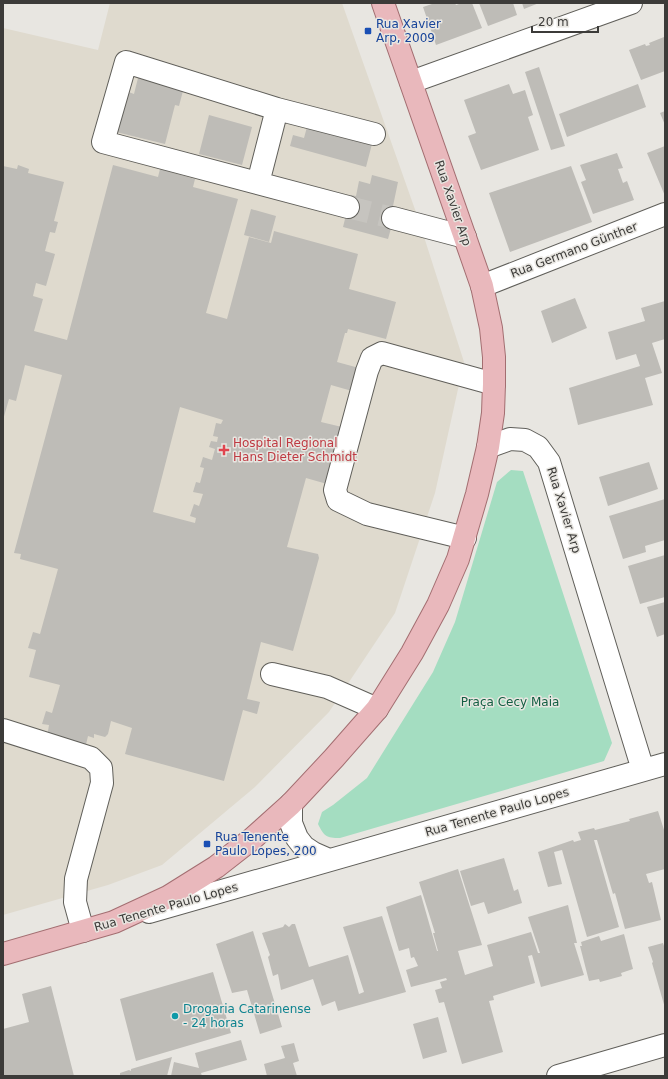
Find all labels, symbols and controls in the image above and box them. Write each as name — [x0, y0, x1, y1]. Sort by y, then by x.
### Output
scale bar — [532, 8, 598, 34]
text: 20 m — [538, 15, 569, 29]
place label: Rua Xavier Arp, 2009 — [376, 17, 441, 45]
marker: Rua Xavier Arp, 2009 — [363, 26, 373, 36]
street label: Rua Xavier Arp — [432, 158, 474, 248]
street label: Rua Germano Günther — [509, 219, 640, 281]
place label: Hospital Regional Hans Dieter Schmidt — [233, 436, 357, 464]
marker: Hospital Regional Hans Dieter Schmidt — [218, 444, 230, 456]
street label: Rua Xavier Arp — [544, 465, 584, 555]
park label: Praça Cecy Maia — [461, 695, 559, 709]
street label: Rua Tenente Paulo Lopes — [423, 785, 571, 839]
place label: Rua Tenente Paulo Lopes, 200 — [215, 830, 317, 858]
marker: Rua Tenente Paulo Lopes, 200 — [202, 839, 212, 849]
street label: Rua Tenente Paulo Lopes — [92, 880, 240, 934]
place label: Drogaria Catarinense - 24 horas — [183, 1002, 311, 1030]
marker: Drogaria Catarinense - 24 horas — [170, 1011, 180, 1021]

